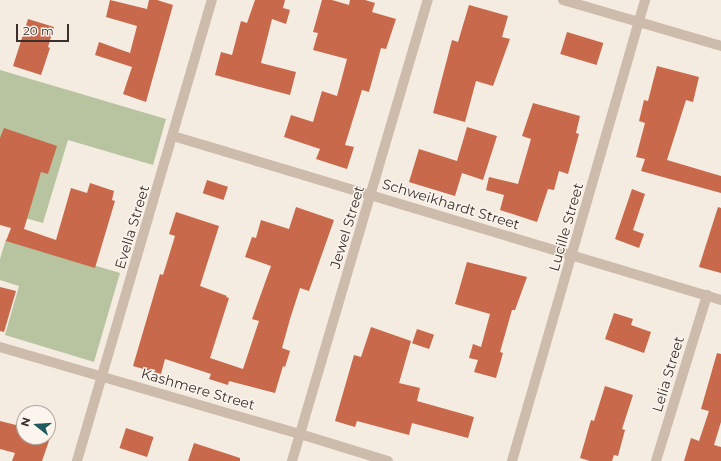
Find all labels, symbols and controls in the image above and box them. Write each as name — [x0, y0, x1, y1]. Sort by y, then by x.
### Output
scale bar — [18, 16, 71, 42]
text: 20 m — [23, 23, 54, 38]
street label: Schweikhardt Street — [380, 175, 522, 233]
street label: Lucille Street — [545, 181, 587, 273]
street label: Evella Street — [111, 183, 153, 271]
street label: Jewel Street — [326, 184, 368, 270]
street label: Lelia Street — [649, 334, 687, 414]
street label: Kashmere Street — [139, 365, 257, 413]
north arrow — [16, 405, 56, 445]
text: N — [17, 415, 33, 428]

